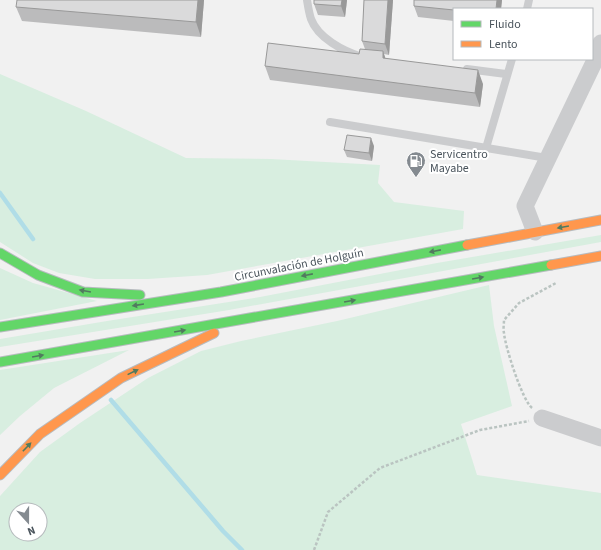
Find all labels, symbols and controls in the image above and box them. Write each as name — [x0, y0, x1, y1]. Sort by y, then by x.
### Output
legend — [453, 8, 593, 60]
text: Fluido — [489, 16, 521, 33]
text: Lento — [489, 36, 518, 53]
place label: Servicentro Mayabe — [430, 146, 488, 177]
fuel station icon: Servicentro Mayabe — [405, 150, 427, 178]
one-way arrow — [556, 224, 569, 230]
street label: Circunvalación de Holguín — [233, 244, 365, 286]
one-way arrow — [429, 248, 441, 254]
one-way arrow — [301, 273, 313, 279]
one-way arrow — [471, 275, 484, 281]
one-way arrow — [78, 288, 91, 294]
one-way arrow — [344, 298, 356, 304]
one-way arrow — [132, 302, 144, 308]
one-way arrow — [174, 328, 186, 334]
one-way arrow — [32, 352, 45, 358]
one-way arrow — [127, 369, 139, 376]
one-way arrow — [22, 442, 32, 452]
north arrow — [8, 502, 48, 542]
text: N — [25, 523, 38, 539]

